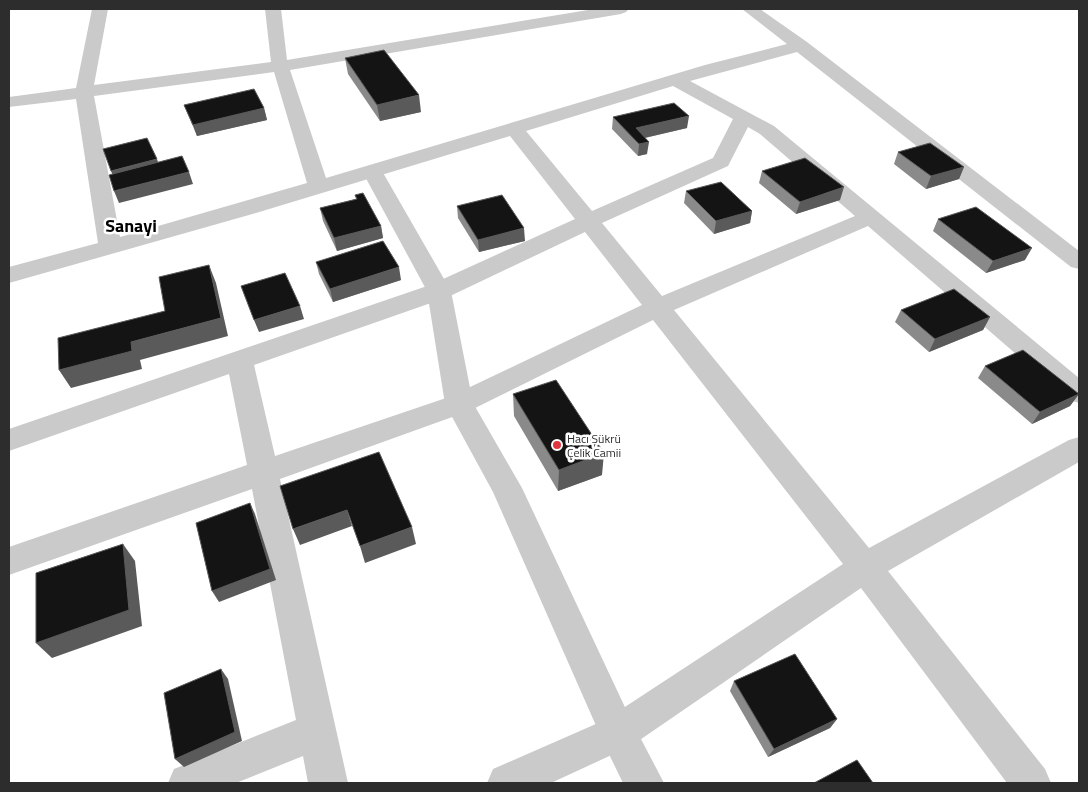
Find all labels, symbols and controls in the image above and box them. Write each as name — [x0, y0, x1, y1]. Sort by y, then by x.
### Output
district label: Sanayi — [105, 212, 157, 239]
place label: Hacı Şükrü Çelik Camii — [567, 429, 621, 462]
marker: Hacı Şükrü Çelik Camii — [551, 439, 563, 451]

